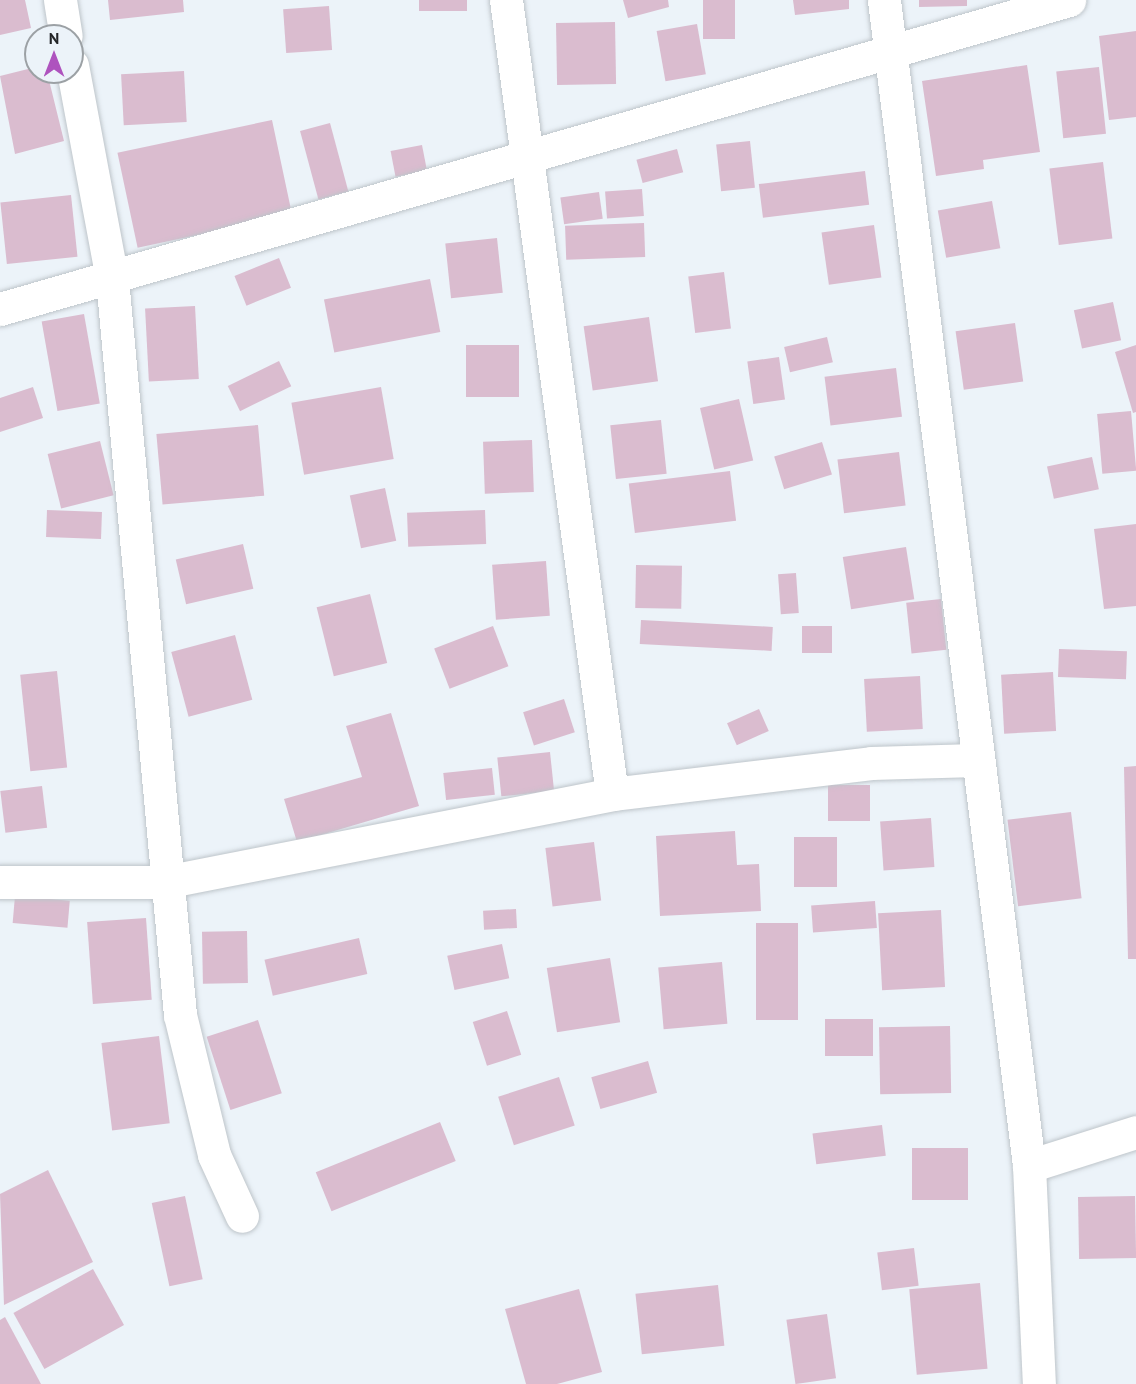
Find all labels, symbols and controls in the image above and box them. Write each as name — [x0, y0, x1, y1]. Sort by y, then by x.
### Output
north arrow — [24, 24, 84, 84]
text: N — [49, 28, 59, 48]

